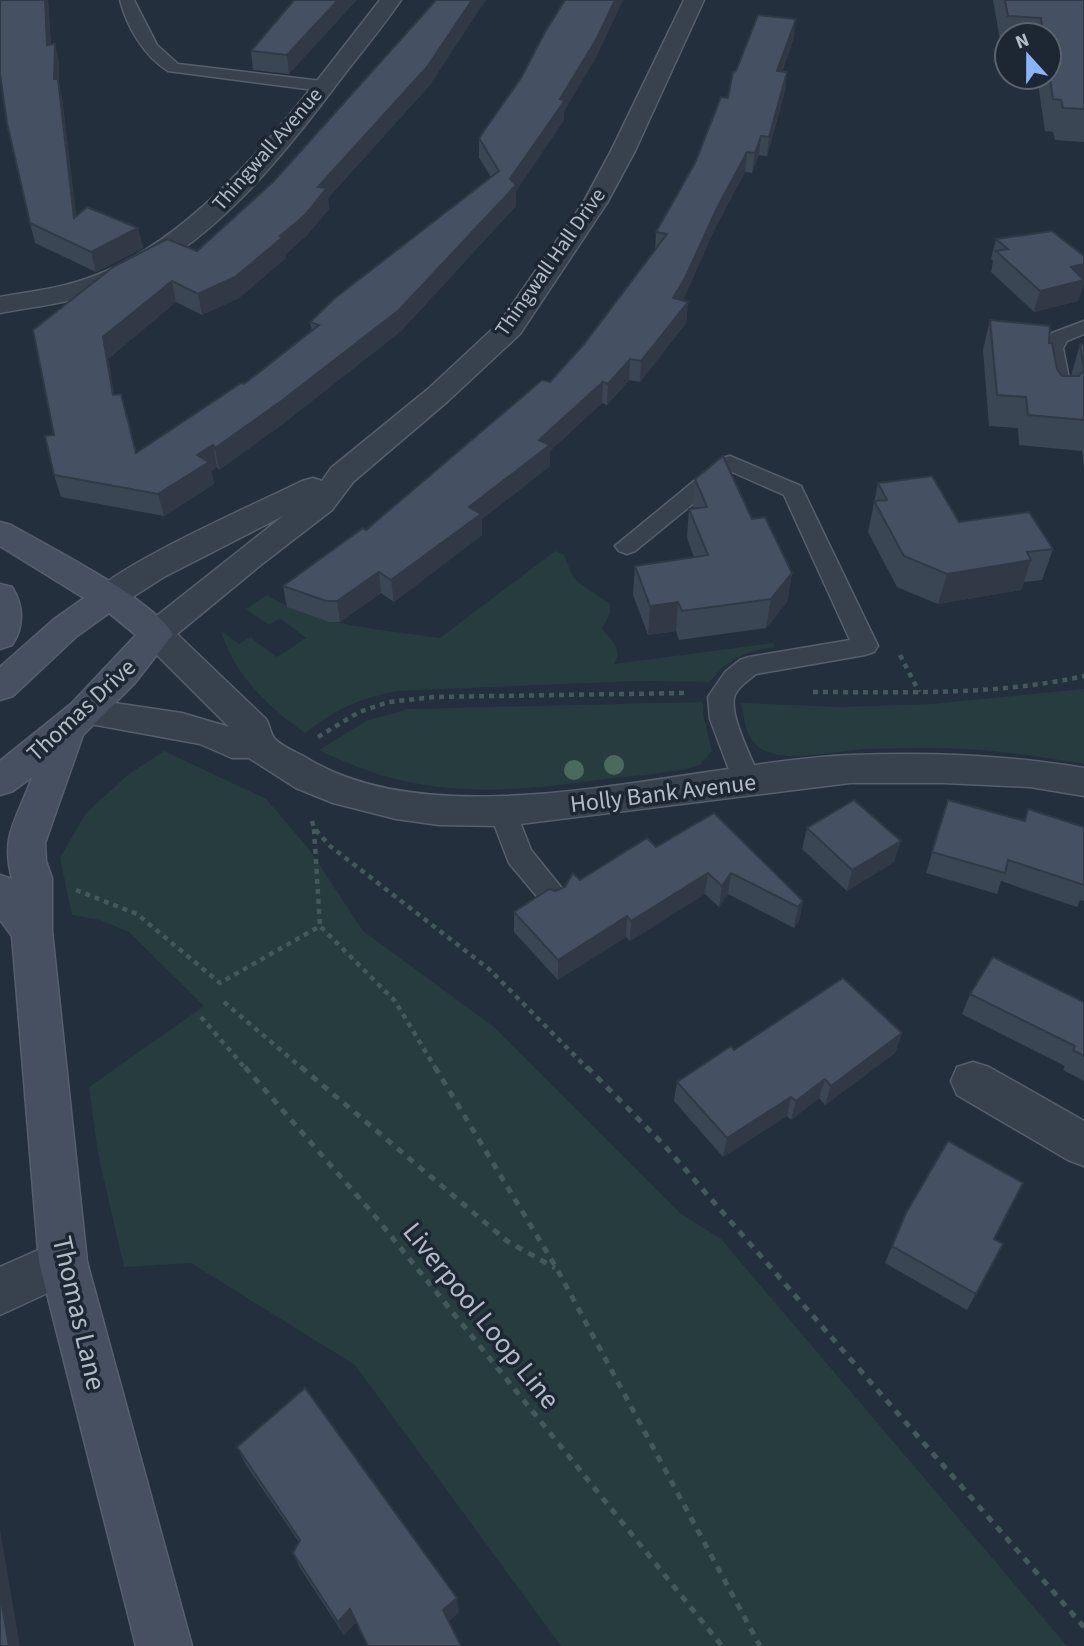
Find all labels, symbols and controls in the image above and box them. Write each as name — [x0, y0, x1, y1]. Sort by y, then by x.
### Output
north arrow — [993, 21, 1063, 91]
text: N — [1012, 27, 1033, 56]
street label: Thingwall Avenue — [205, 81, 329, 217]
street label: Thingwall Hall Drive — [488, 182, 612, 342]
street label: Thomas Drive — [19, 651, 144, 770]
street label: Holly Bank Avenue — [568, 765, 758, 822]
street label: Liverpool Loop Line — [393, 1214, 569, 1418]
street label: Thomas Lane — [42, 1232, 116, 1394]

